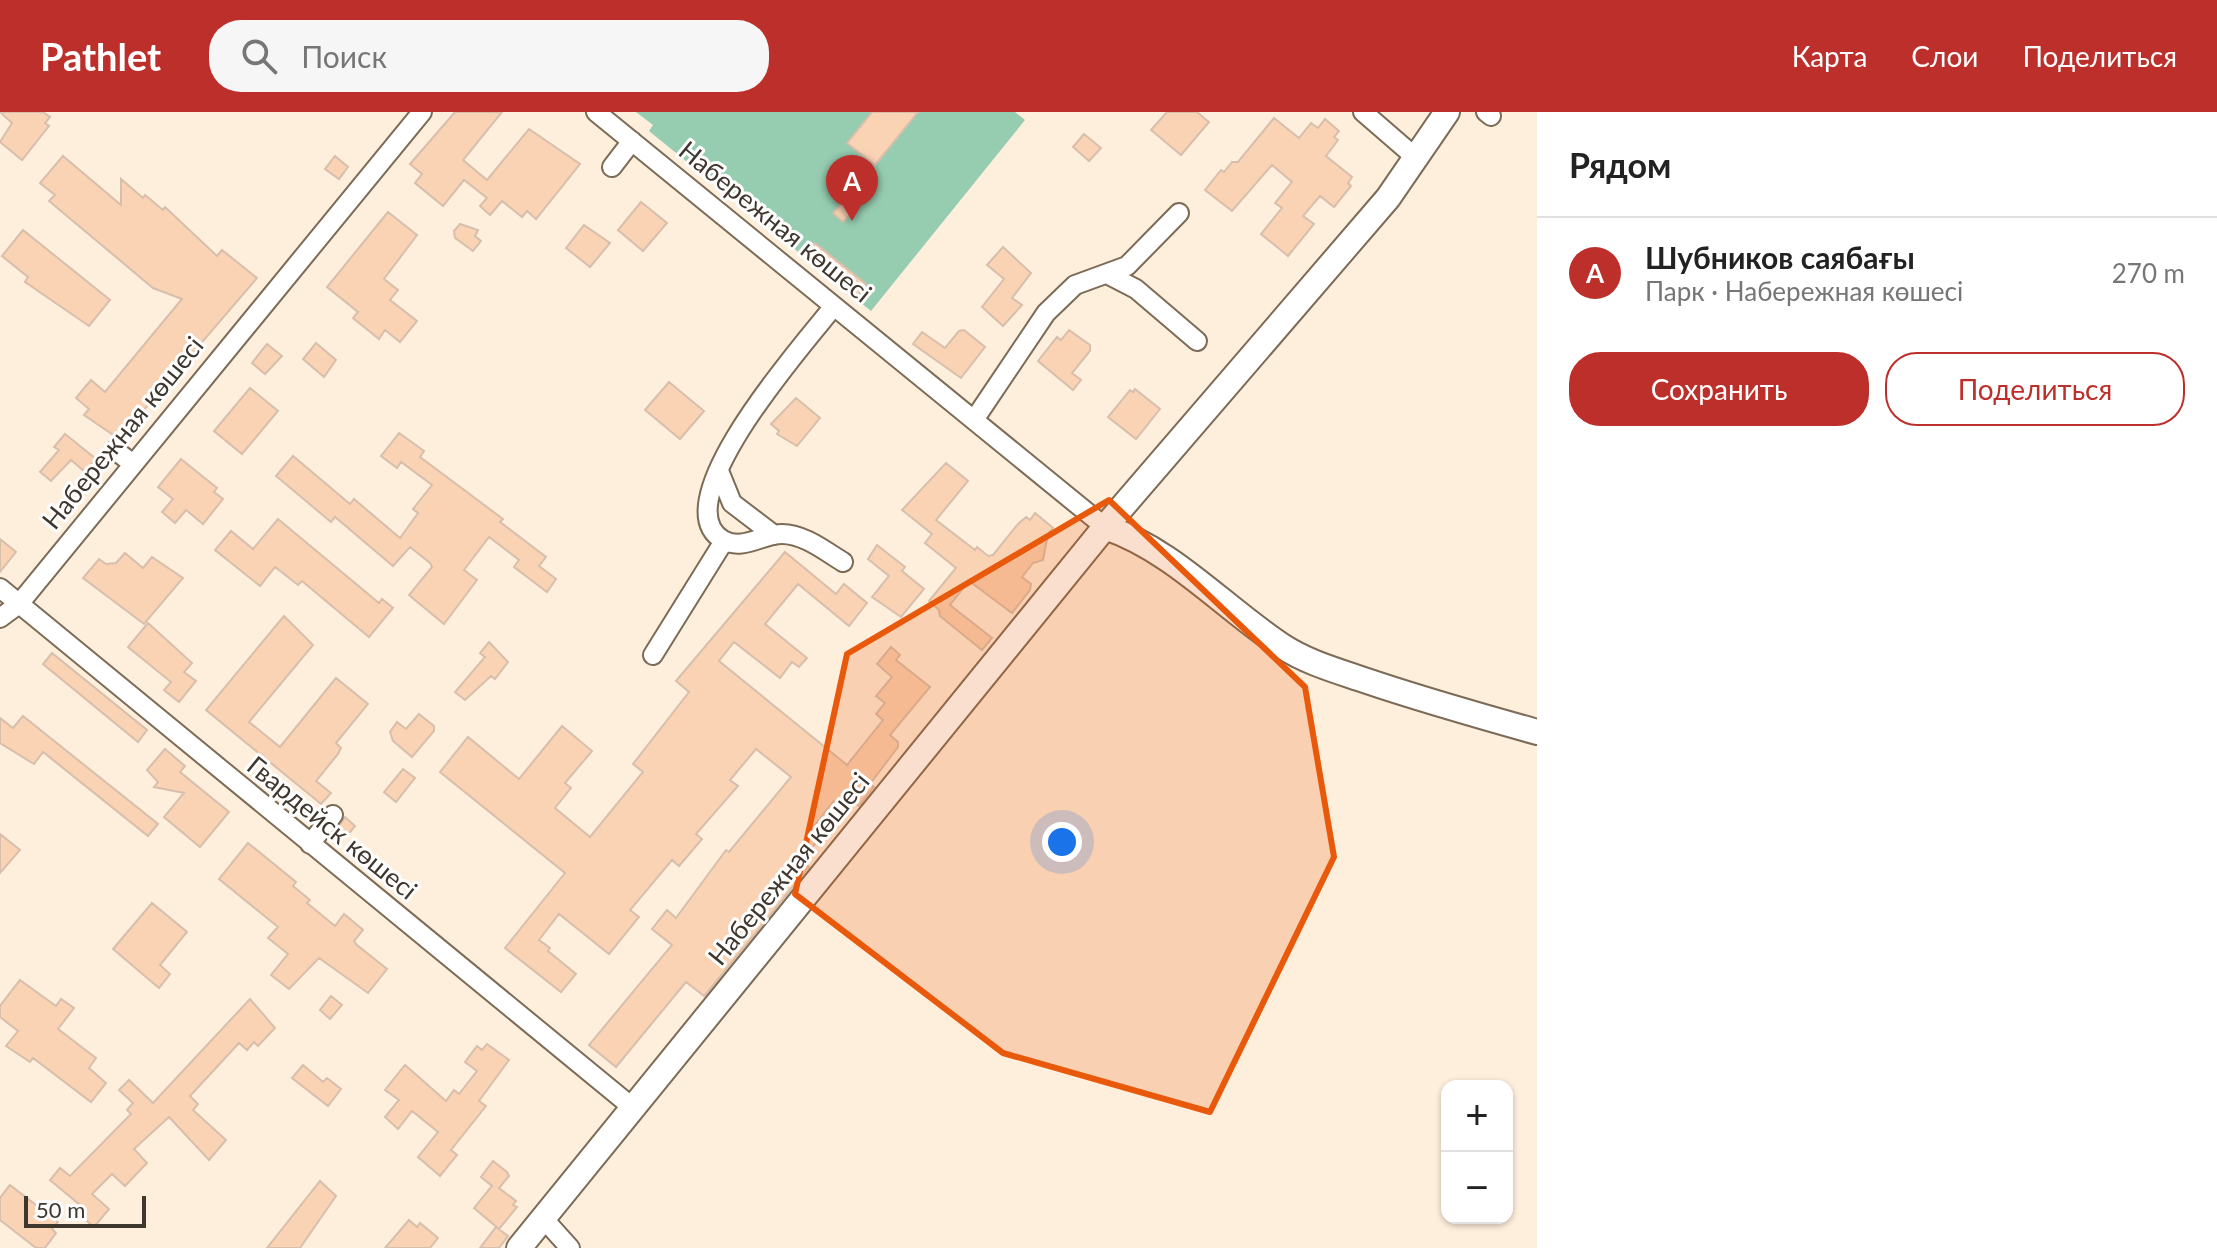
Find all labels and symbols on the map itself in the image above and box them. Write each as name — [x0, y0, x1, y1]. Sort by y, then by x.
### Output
street label: Набережная көшесі — [673, 134, 878, 309]
pin: A — [826, 155, 878, 221]
street label: Набережная көшесі — [35, 330, 210, 535]
street label: Гвардейск көшесі — [241, 749, 424, 906]
street label: Набережная көшесі — [701, 766, 876, 971]
your location — [1042, 822, 1082, 862]
scale bar — [24, 1192, 146, 1228]

